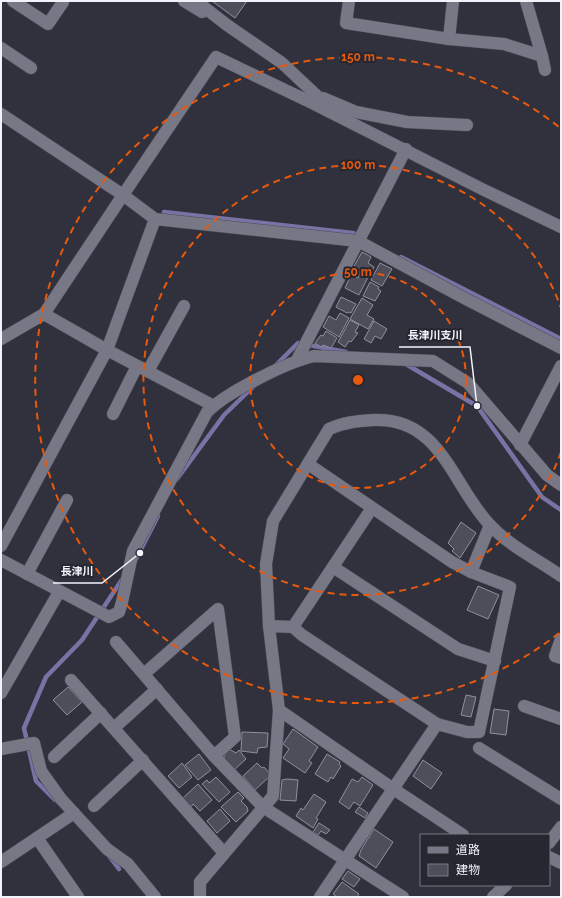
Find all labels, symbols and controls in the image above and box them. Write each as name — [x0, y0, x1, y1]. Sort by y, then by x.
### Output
text: 150 m — [341, 50, 375, 64]
text: 100 m — [341, 158, 375, 172]
text: 50 m — [344, 265, 372, 279]
callout: 長津川支川 — [399, 324, 470, 347]
text: 長津川支川 — [408, 329, 463, 342]
centre of rings — [351, 373, 365, 387]
callout: 長津川 — [53, 560, 102, 583]
text: 長津川 — [61, 565, 94, 578]
legend — [420, 834, 550, 886]
text: 道路 — [456, 843, 480, 857]
text: 建物 — [456, 863, 480, 877]

